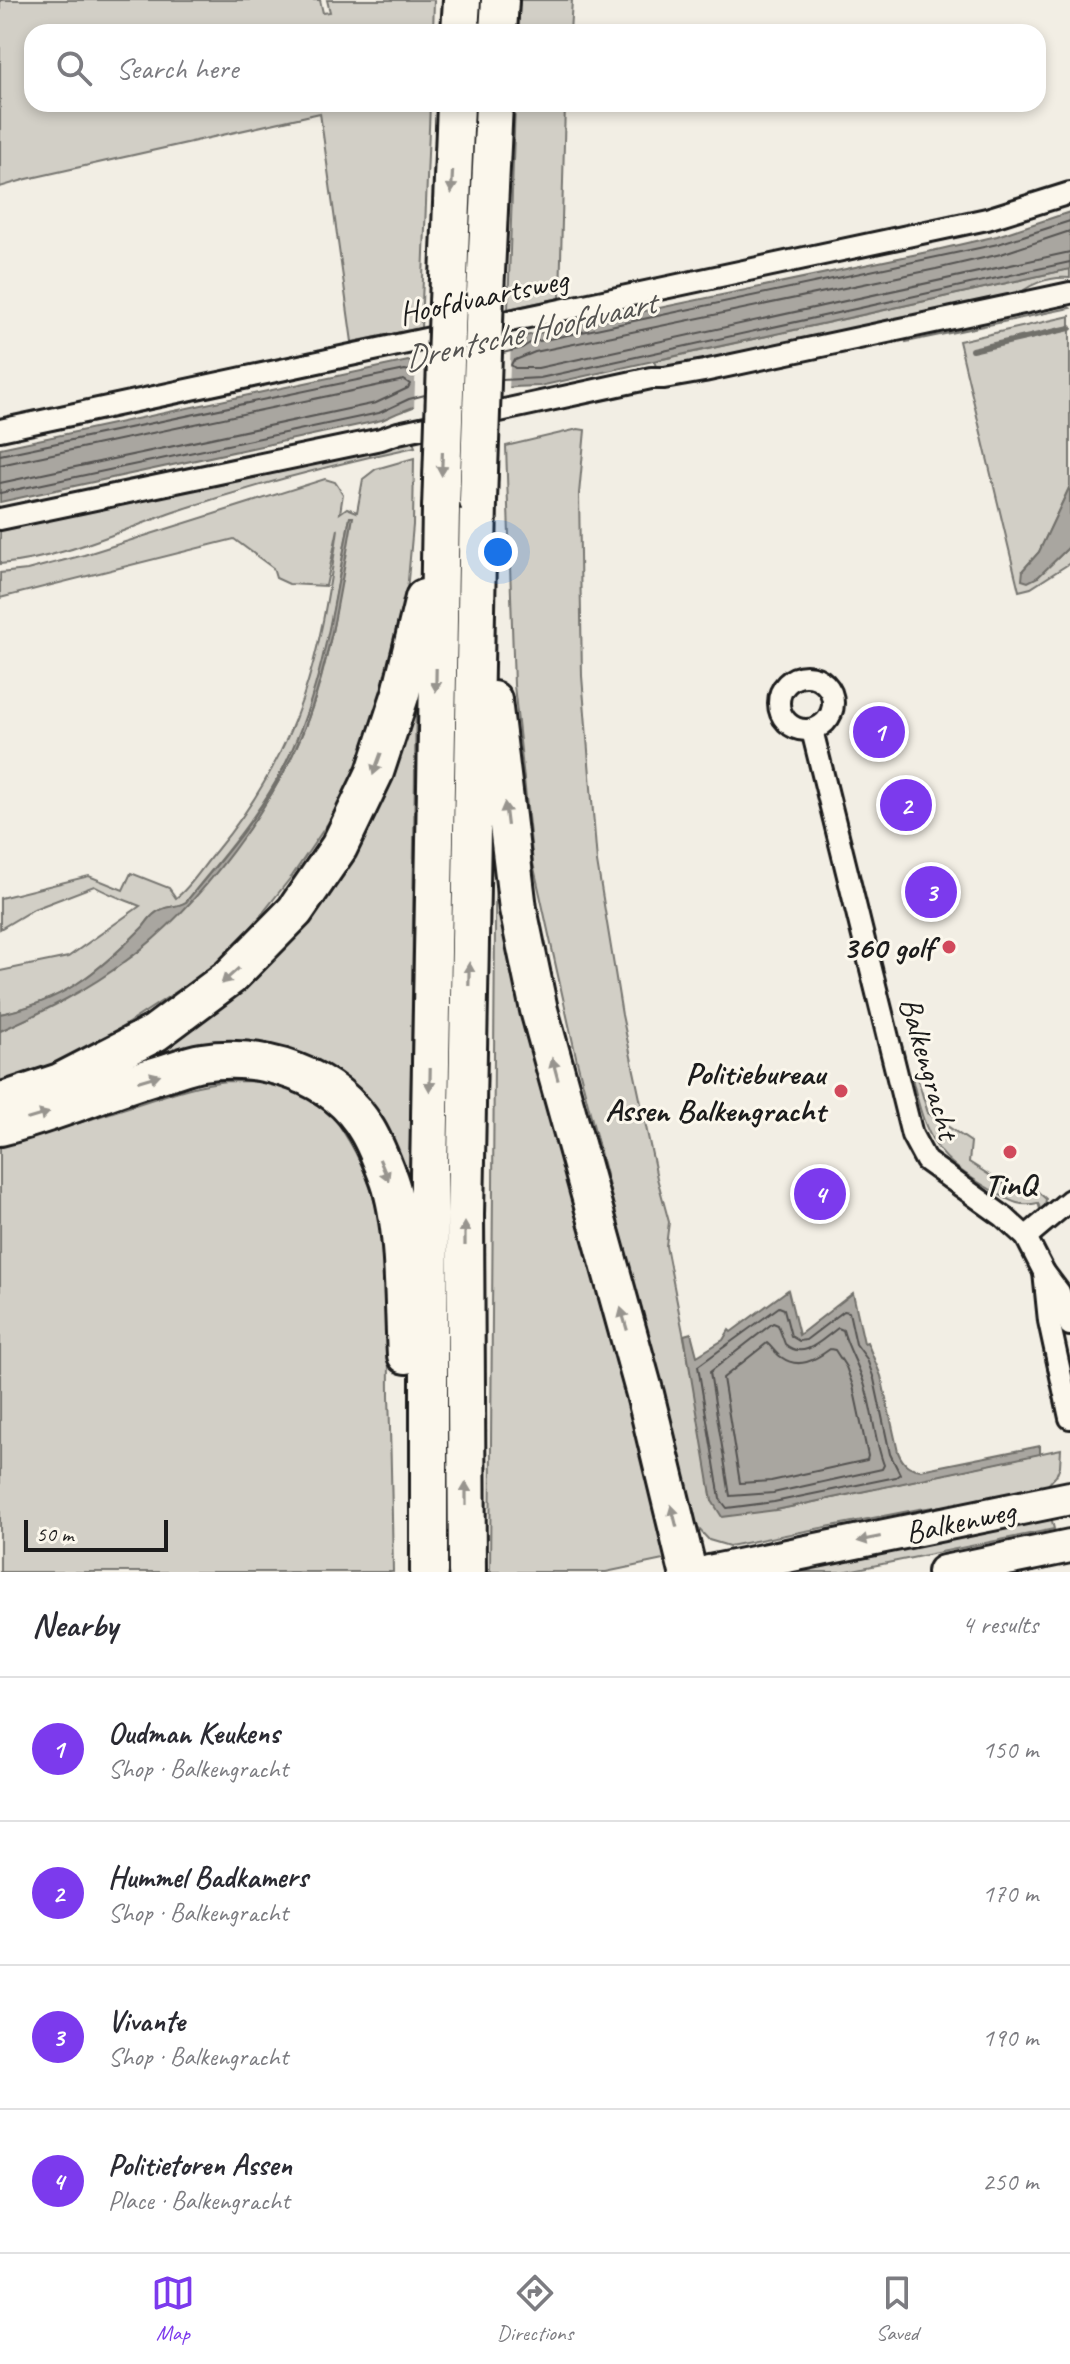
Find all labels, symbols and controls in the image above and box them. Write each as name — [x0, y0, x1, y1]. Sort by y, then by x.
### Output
search box — [24, 24, 1046, 112]
icon: search — [52, 46, 96, 90]
text: Search here — [116, 49, 238, 87]
one-way arrow — [445, 170, 458, 195]
street label: Hoofdvaartsweg — [395, 258, 574, 334]
water label: Drentsche Hoofdvaart — [399, 279, 666, 380]
one-way arrow — [436, 452, 449, 477]
your location — [478, 532, 518, 572]
one-way arrow — [430, 668, 442, 693]
pin: 1 — [853, 702, 905, 762]
one-way arrow — [370, 753, 383, 777]
pin: 2 — [880, 775, 932, 835]
one-way arrow — [499, 801, 512, 826]
pin: 3 — [905, 862, 957, 922]
place label: 360 golf — [843, 927, 941, 968]
marker: 360 golf — [940, 938, 958, 956]
one-way arrow — [462, 961, 475, 986]
one-way arrow — [221, 966, 240, 984]
street label: Balkengracht — [890, 992, 970, 1147]
place label: Politiebureau Assen Balkengracht — [605, 1053, 828, 1131]
one-way arrow — [548, 1056, 560, 1081]
one-way arrow — [424, 1068, 436, 1093]
one-way arrow — [137, 1071, 161, 1083]
marker: Politiebureau Assen Balkengracht — [832, 1082, 850, 1100]
one-way arrow — [26, 1109, 50, 1122]
marker: TinQ — [1001, 1143, 1019, 1161]
one-way arrow — [378, 1158, 391, 1181]
pin: 4 — [794, 1164, 846, 1224]
place label: TinQ — [984, 1164, 1040, 1205]
one-way arrow — [459, 1221, 471, 1246]
one-way arrow — [617, 1307, 630, 1331]
one-way arrow — [460, 1481, 473, 1506]
street label: Balkenweg — [902, 1489, 1021, 1553]
one-way arrow — [667, 1504, 680, 1529]
scale bar — [24, 1516, 168, 1552]
text: 50 m — [36, 1520, 73, 1548]
one-way arrow — [857, 1533, 882, 1546]
text: Nearby — [32, 1603, 118, 1646]
text: 4 results — [962, 1608, 1038, 1641]
text: Oudman Keukens — [108, 1714, 280, 1752]
text: 1 — [52, 1733, 64, 1766]
text: 150 m — [982, 1733, 1038, 1766]
text: Shop · Balkengracht — [108, 1752, 288, 1785]
text: Hummel Badkamers — [108, 1858, 308, 1896]
text: 2 — [52, 1877, 64, 1910]
text: 170 m — [982, 1877, 1038, 1910]
text: Shop · Balkengracht — [108, 1896, 288, 1929]
text: Vivante — [108, 2002, 185, 2040]
text: 3 — [52, 2021, 64, 2054]
text: 190 m — [982, 2021, 1038, 2054]
text: Shop · Balkengracht — [108, 2040, 288, 2073]
text: Politietoren Assen — [108, 2146, 292, 2184]
text: 4 — [52, 2165, 64, 2198]
text: 250 m — [982, 2165, 1038, 2198]
text: Place · Balkengracht — [108, 2184, 290, 2217]
tab: Map — [151, 2271, 195, 2347]
tab: Directions — [497, 2271, 573, 2347]
tab: Saved — [875, 2271, 919, 2347]

